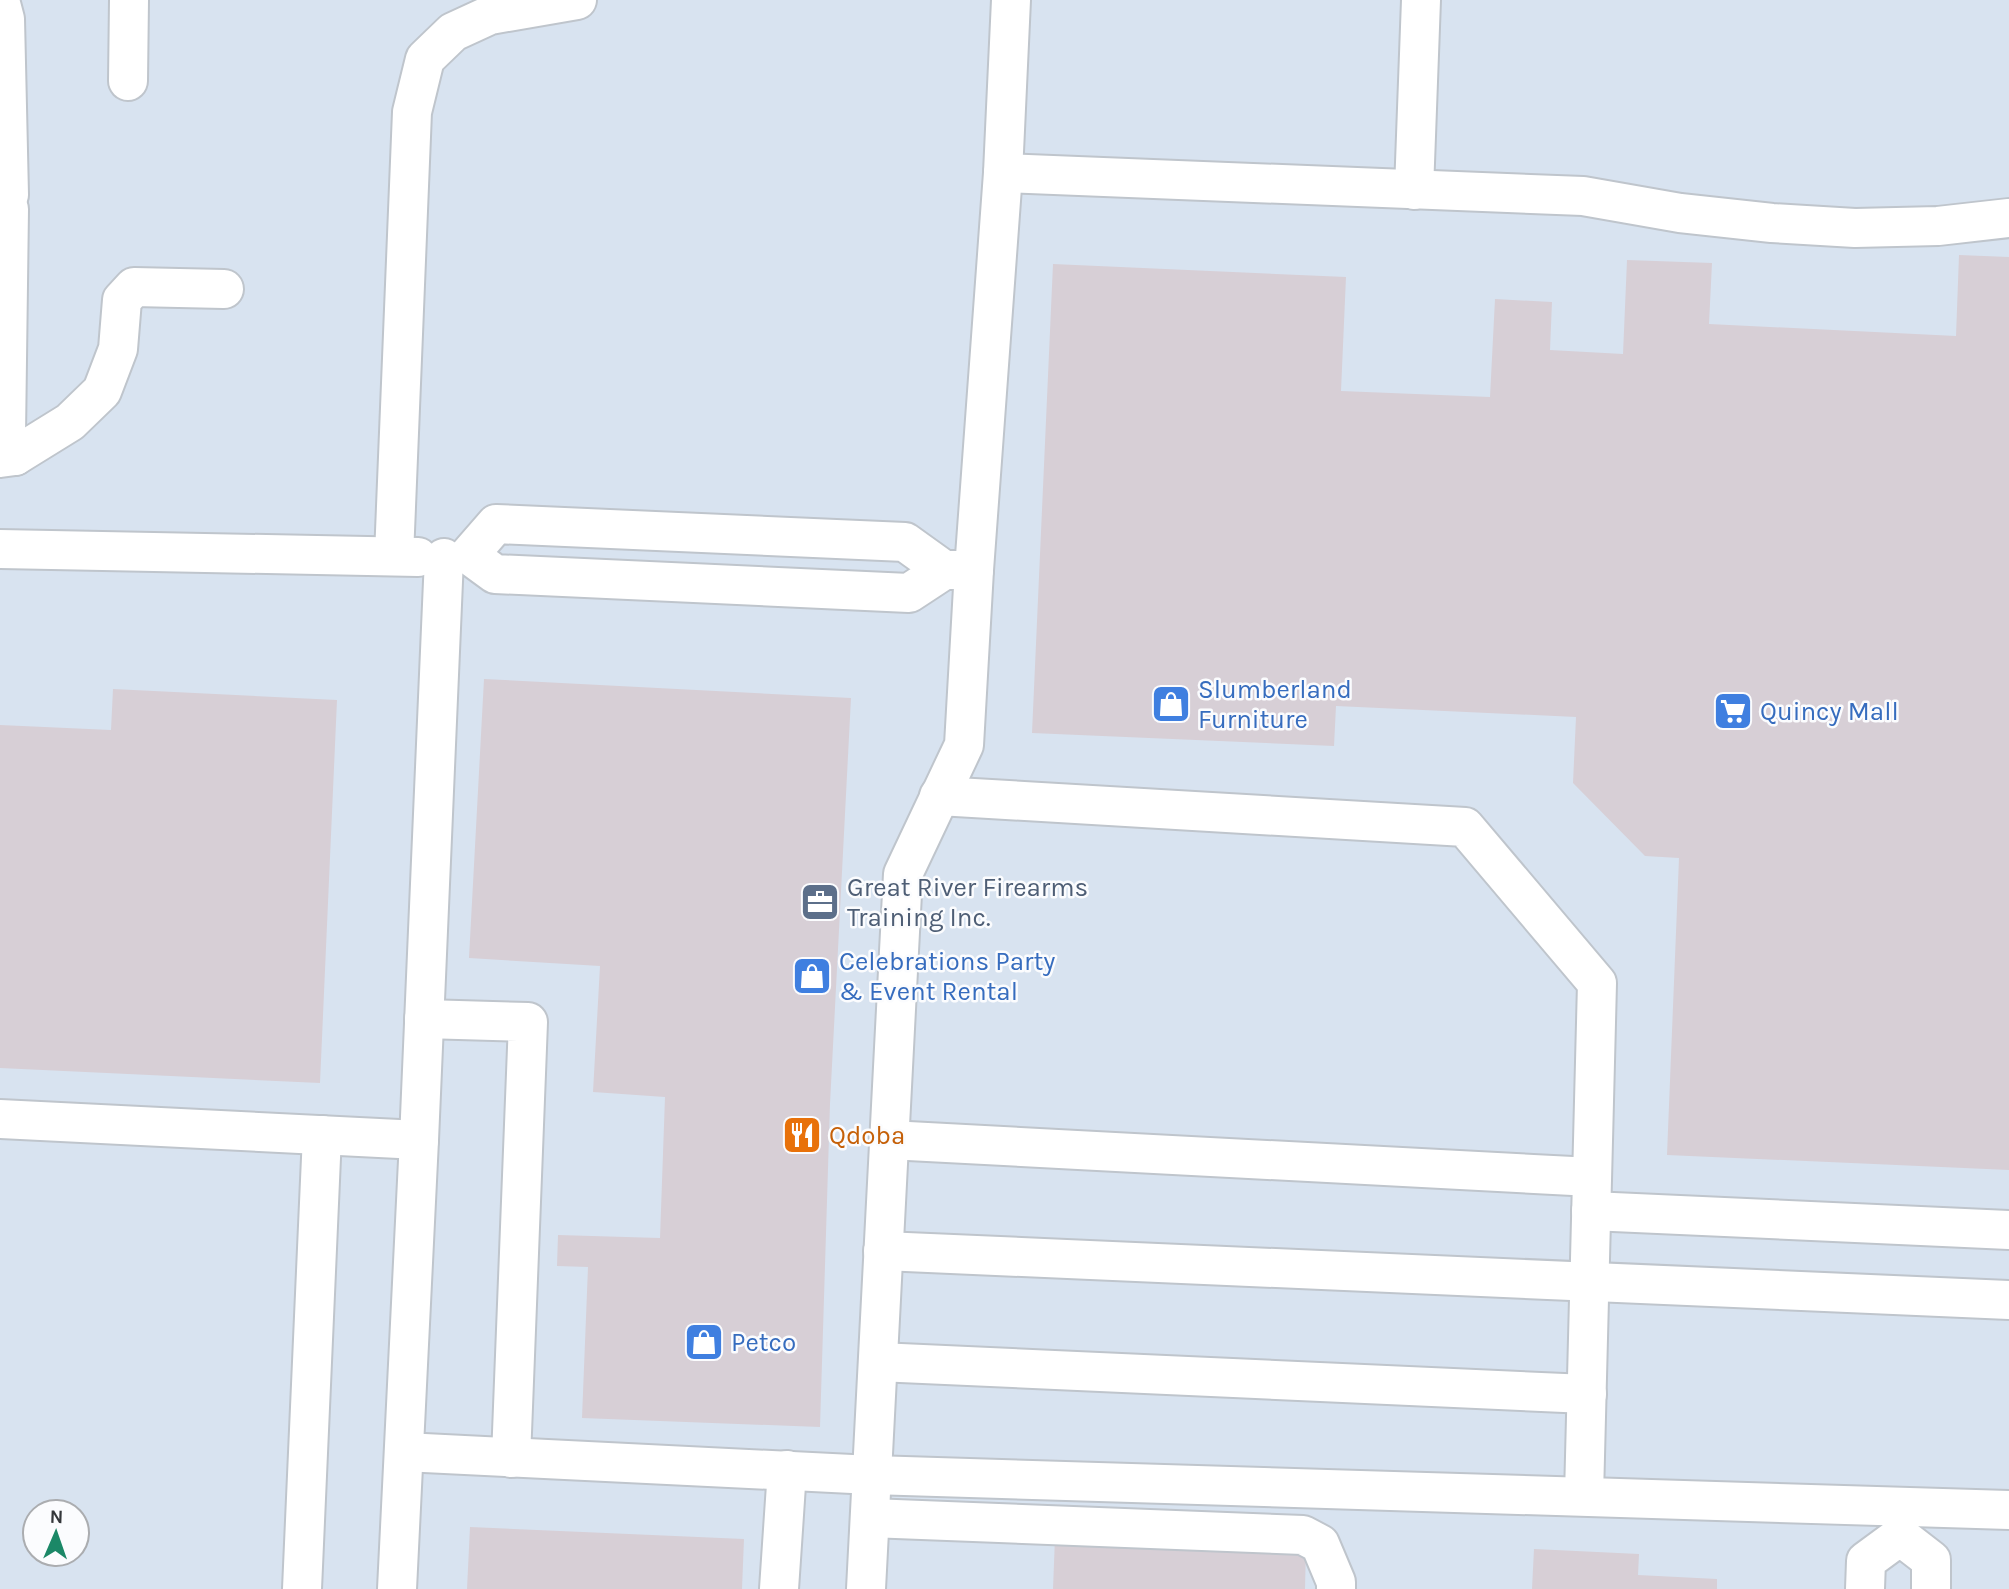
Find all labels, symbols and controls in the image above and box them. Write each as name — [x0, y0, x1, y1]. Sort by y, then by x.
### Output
place label: Slumberland Furniture — [1198, 674, 1352, 735]
shop icon: Slumberland Furniture — [1150, 683, 1192, 725]
supermarket icon: Quincy Mall — [1712, 690, 1754, 732]
place label: Quincy Mall — [1760, 696, 1899, 727]
place label: Great River Firearms Training Inc. — [847, 872, 1088, 933]
office icon: Great River Firearms Training Inc. — [799, 881, 841, 923]
place label: Celebrations Party & Event Rental — [839, 946, 1055, 1007]
shop icon: Celebrations Party & Event Rental — [791, 955, 833, 997]
restaurant icon: Qdoba — [781, 1114, 823, 1156]
place label: Qdoba — [829, 1120, 905, 1151]
shop icon: Petco — [683, 1321, 725, 1363]
place label: Petco — [731, 1327, 796, 1358]
north arrow — [21, 1498, 91, 1568]
text: N — [49, 1506, 64, 1528]

